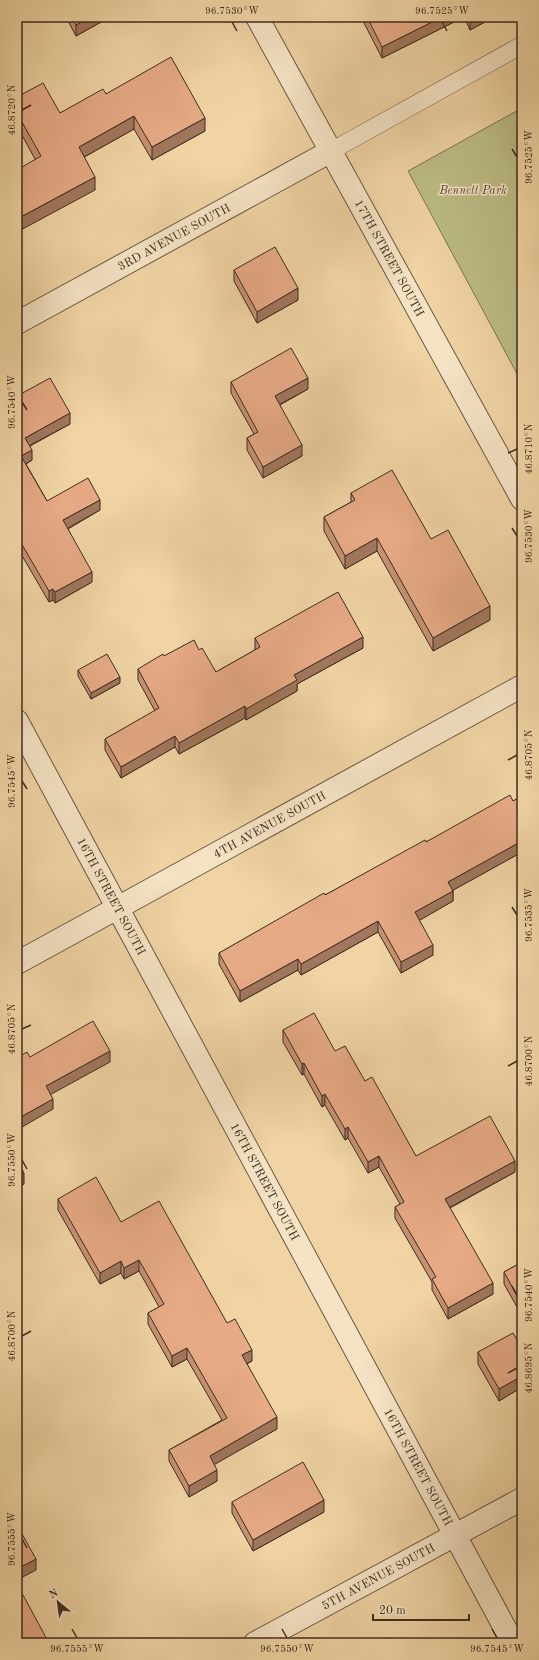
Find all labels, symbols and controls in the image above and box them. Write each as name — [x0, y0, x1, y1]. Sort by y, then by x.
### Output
text: 96.7530°W — [205, 6, 259, 16]
text: 96.7525°W — [415, 6, 469, 16]
text: 46.8720°N — [7, 84, 17, 136]
text: 96.7525°W — [524, 130, 534, 184]
park label: Bennett Park — [438, 185, 507, 197]
street label: 17TH STREET SOUTH — [352, 198, 426, 319]
street label: 3RD AVENUE SOUTH — [116, 202, 233, 273]
text: 96.7540°W — [7, 375, 17, 429]
text: 46.8710°N — [524, 423, 534, 475]
text: 96.7530°W — [524, 509, 534, 563]
text: 46.8705°N — [524, 729, 534, 781]
text: 96.7545°W — [7, 754, 17, 808]
street label: 4TH AVENUE SOUTH — [212, 790, 328, 861]
street label: 16TH STREET SOUTH — [74, 836, 147, 957]
text: 96.7535°W — [524, 888, 534, 942]
text: 46.8705°N — [7, 1003, 17, 1055]
text: 46.8700°N — [524, 1035, 534, 1087]
street label: 16TH STREET SOUTH — [227, 1121, 300, 1243]
text: 96.7550°W — [7, 1133, 17, 1187]
text: 96.7540°W — [524, 1268, 534, 1322]
text: 46.8700°N — [7, 1310, 17, 1362]
text: 46.8695°N — [524, 1342, 534, 1394]
street label: 16TH STREET SOUTH — [381, 1407, 454, 1528]
text: 96.7555°W — [7, 1512, 17, 1566]
street label: 5TH AVENUE SOUTH — [320, 1542, 437, 1613]
north arrow — [38, 1582, 78, 1622]
text: N — [48, 1587, 61, 1601]
scale bar — [373, 1596, 469, 1622]
text: 20 m — [379, 1605, 406, 1617]
text: 96.7555°W — [50, 1644, 104, 1654]
text: 96.7550°W — [260, 1644, 314, 1654]
text: 96.7545°W — [470, 1644, 524, 1654]

